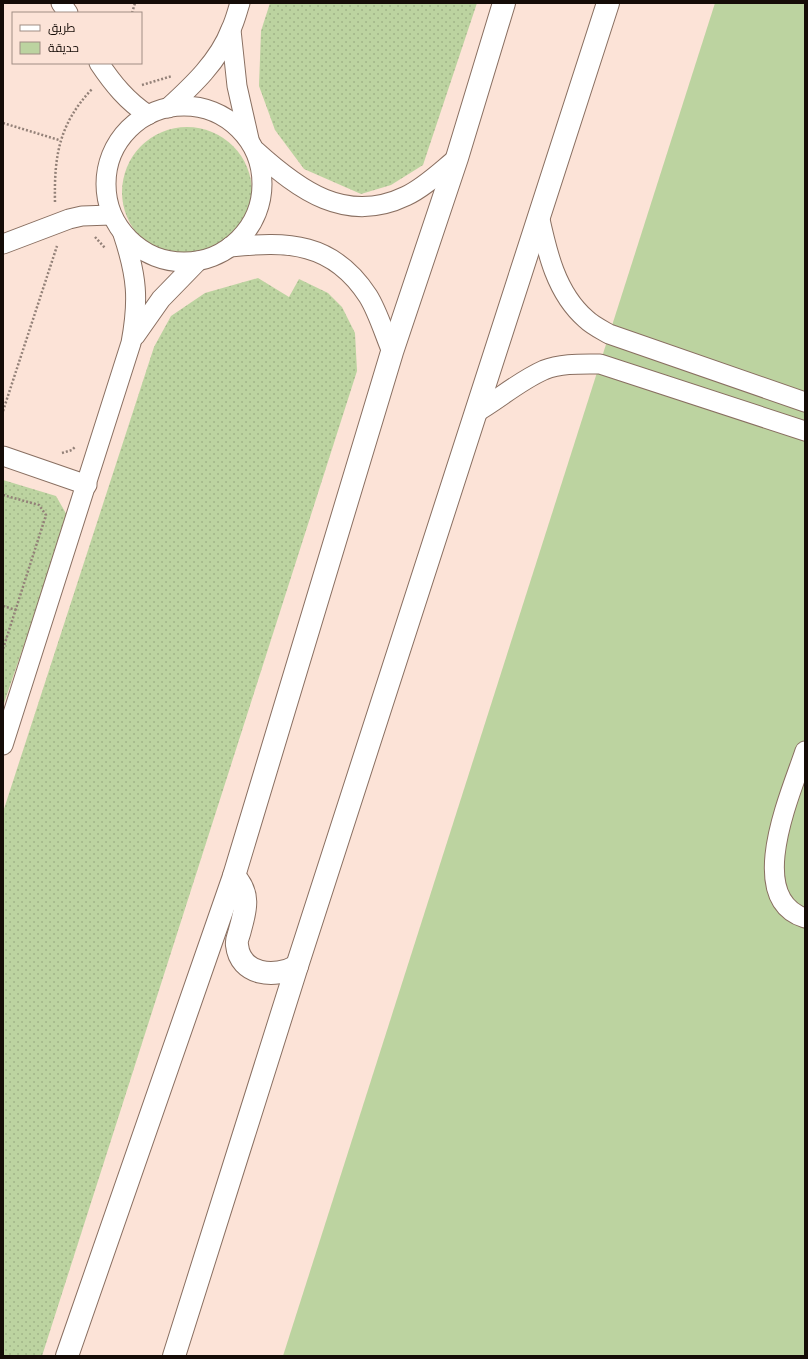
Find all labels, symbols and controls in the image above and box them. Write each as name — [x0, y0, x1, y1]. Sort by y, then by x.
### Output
legend — [12, 12, 142, 64]
text: طريق — [48, 21, 76, 35]
text: حديقة — [48, 41, 79, 55]

